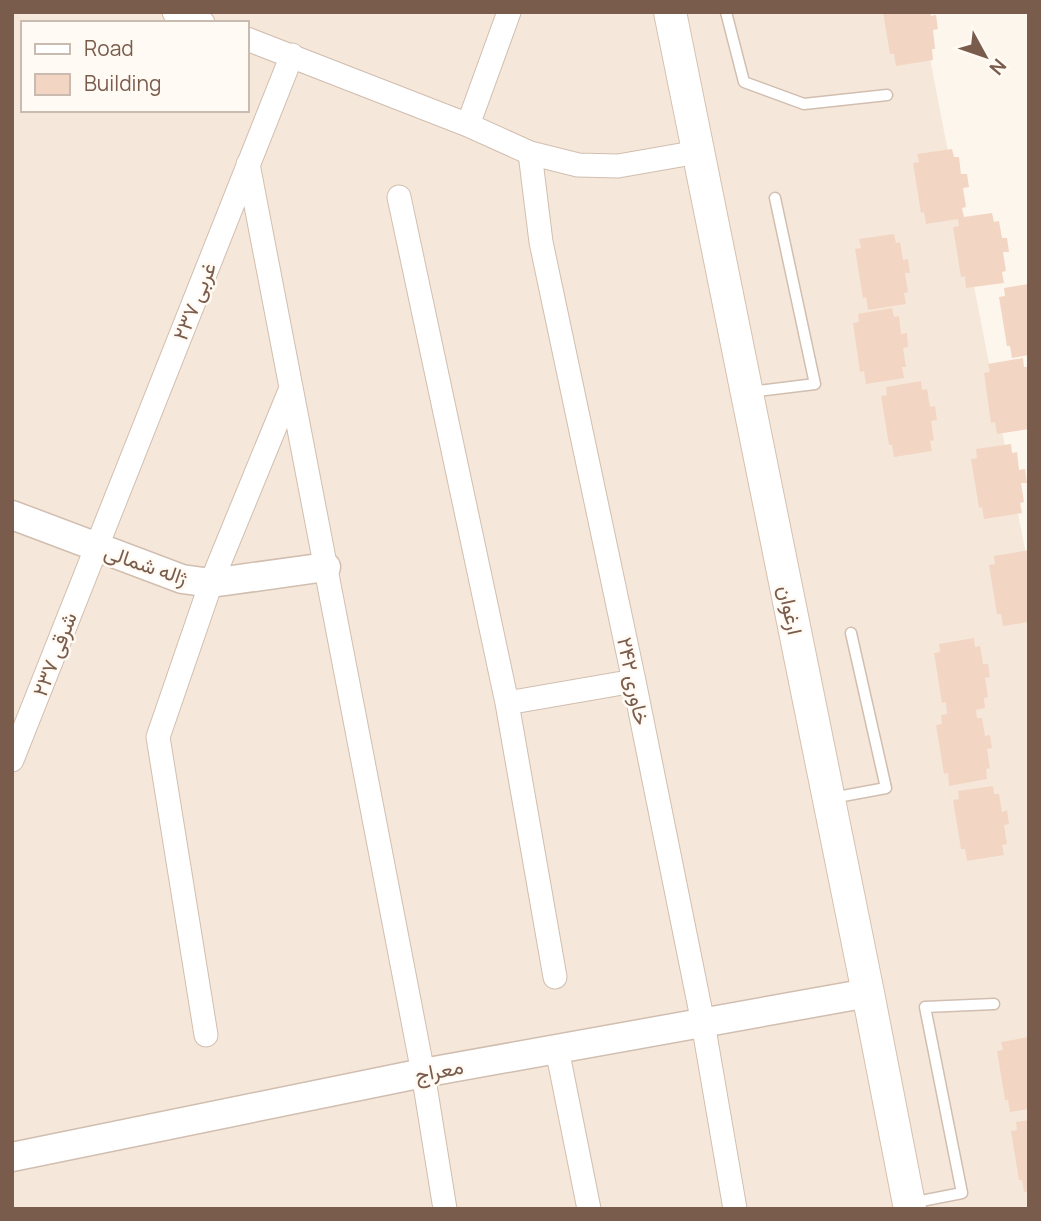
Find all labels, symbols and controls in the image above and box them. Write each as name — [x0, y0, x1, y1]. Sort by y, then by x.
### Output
legend — [21, 21, 248, 112]
north arrow — [950, 21, 1020, 91]
text: Road — [84, 34, 134, 62]
text: N — [984, 53, 1012, 81]
text: Building — [84, 69, 161, 97]
street label: ۲۳۷ غربی — [166, 258, 222, 344]
street label: ژاله شمالی — [101, 537, 192, 592]
street label: ارغوان — [772, 583, 810, 637]
street label: ۲۳۷ شرقی — [25, 608, 83, 700]
street label: ۲۴۲ خاوری — [611, 635, 657, 727]
street label: معراج — [412, 1052, 466, 1089]

